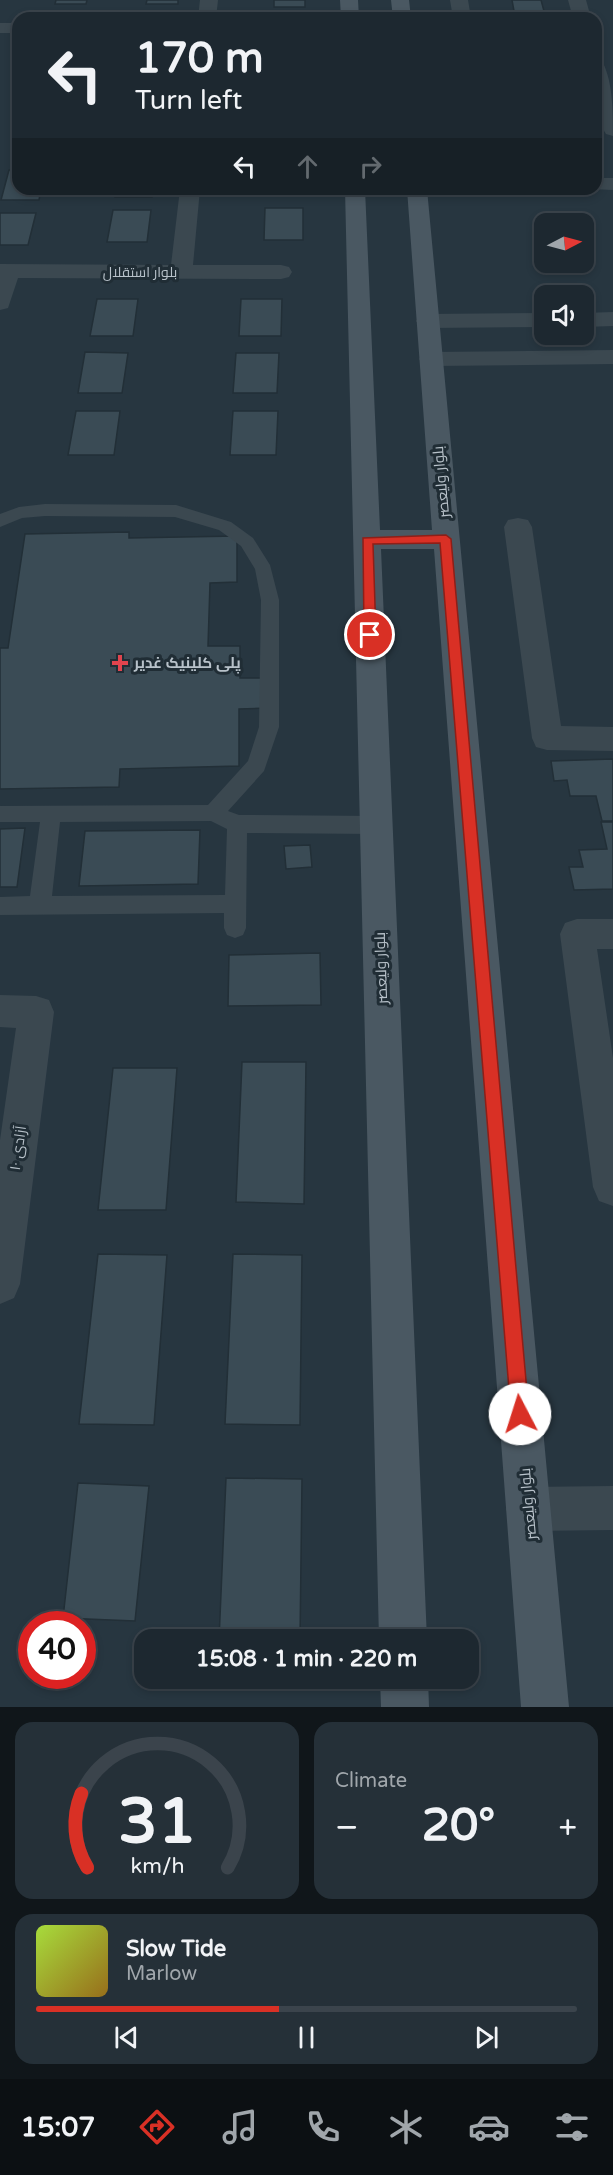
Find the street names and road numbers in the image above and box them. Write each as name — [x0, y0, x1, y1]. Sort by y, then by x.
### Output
street label: بلوار استقلال — [103, 264, 177, 281]
street label: بلوار ولیعصر — [429, 445, 453, 520]
street label: بلوار ولیعصر — [371, 932, 391, 1005]
street label: آزادی ۱۰ — [6, 1124, 31, 1172]
street label: بلوار ولیعصر — [516, 1467, 540, 1542]

